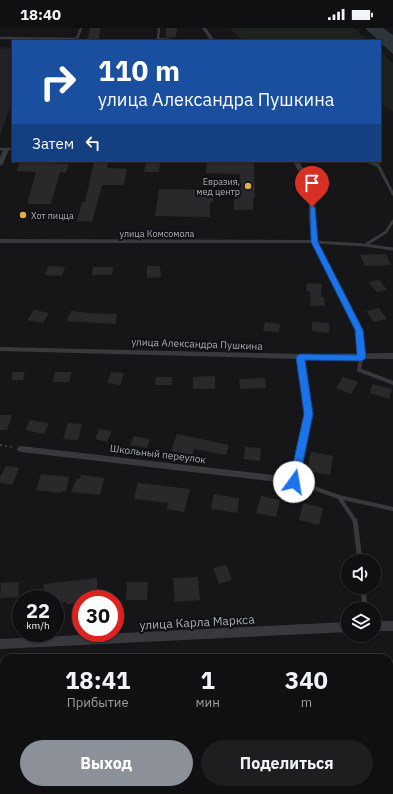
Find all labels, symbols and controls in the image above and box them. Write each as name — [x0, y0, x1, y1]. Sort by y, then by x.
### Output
text: 18:40 — [20, 5, 61, 24]
text: 110 m — [98, 52, 180, 89]
icon: right — [32, 56, 84, 108]
text: улица Александра Пушкина — [98, 88, 334, 111]
icon: left — [82, 132, 104, 154]
text: Затем — [32, 134, 74, 153]
pin — [295, 166, 329, 207]
icon: arrive — [301, 172, 323, 194]
place label: Евразия, мед центр — [196, 176, 240, 197]
marker: Евразия, мед центр — [243, 181, 253, 191]
marker: Хот пицца — [18, 210, 28, 220]
place label: Хот пицца — [31, 210, 74, 221]
street label: улица Комсомола — [120, 228, 195, 239]
street label: улица Александра Пушкина — [131, 335, 264, 353]
street label: Школьный переулок — [109, 442, 207, 466]
position arrow — [273, 461, 315, 503]
map controls — [341, 554, 381, 642]
button: sound — [341, 554, 381, 594]
speed limit sign: 30 — [72, 590, 124, 642]
text: 22 — [26, 597, 50, 624]
button: layers — [341, 602, 381, 642]
street label: улица Карла Маркса — [139, 611, 256, 633]
text: km/h — [26, 619, 50, 632]
text: 18:41 — [65, 664, 131, 696]
text: 1 — [200, 664, 215, 696]
text: 340 — [285, 664, 328, 696]
text: Прибытие — [67, 694, 129, 711]
text: мин — [195, 694, 220, 711]
text: m — [301, 694, 312, 711]
button: Выход — [20, 740, 193, 786]
button: Поделиться — [201, 740, 373, 786]

